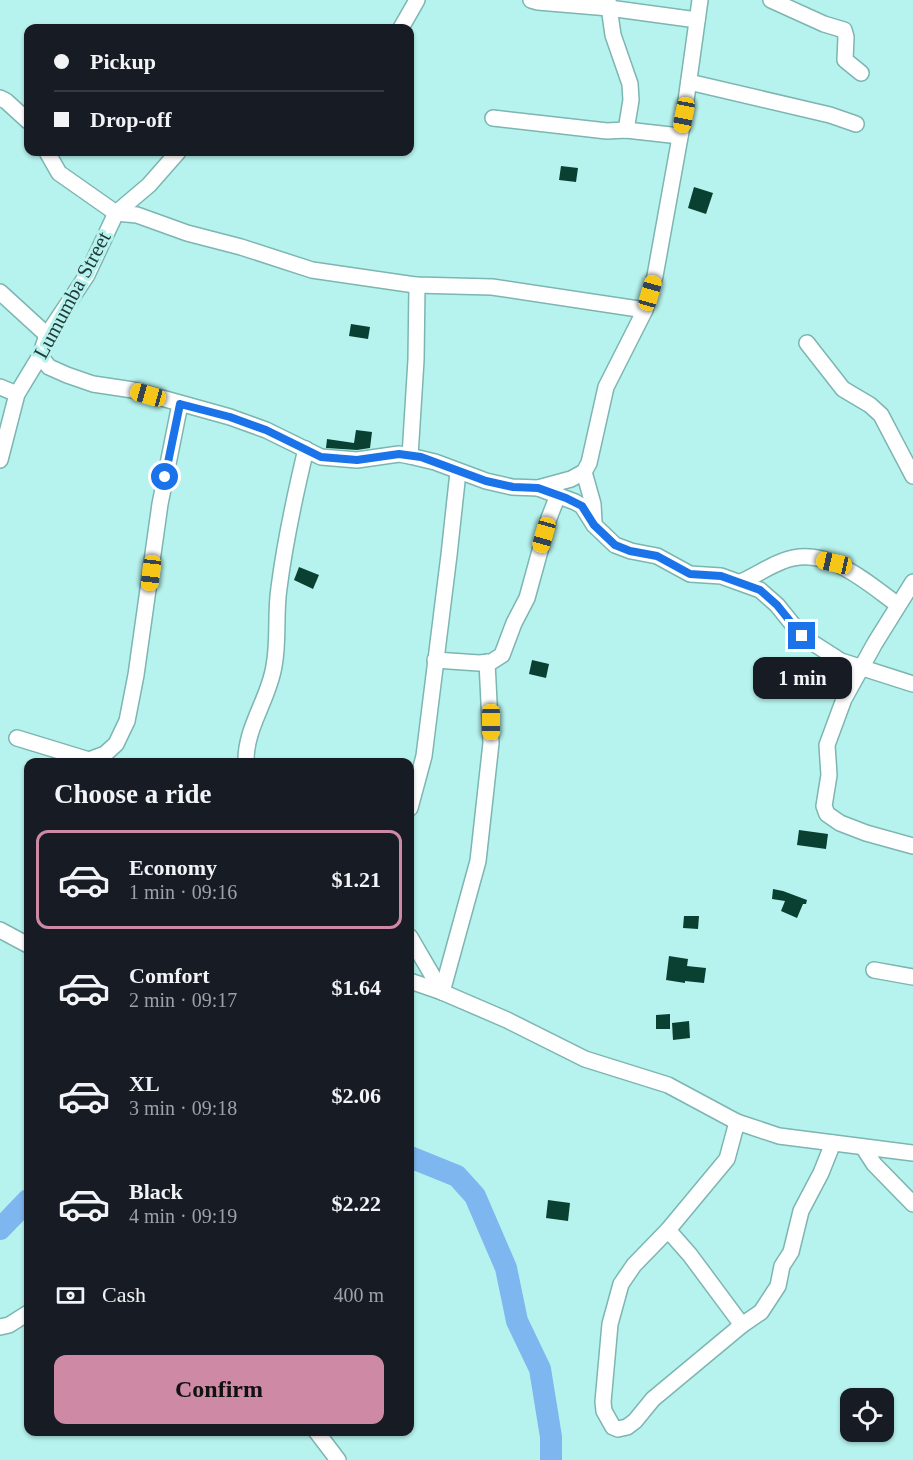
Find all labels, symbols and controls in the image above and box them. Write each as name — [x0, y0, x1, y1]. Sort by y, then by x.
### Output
text: Pickup — [90, 49, 156, 74]
car — [672, 96, 696, 134]
text: Drop-off — [90, 107, 171, 132]
street label: Lumumba Street — [28, 227, 116, 363]
car — [636, 273, 664, 313]
car — [128, 381, 168, 409]
route start — [151, 463, 178, 490]
car — [530, 515, 558, 555]
car — [814, 550, 854, 576]
car — [140, 554, 162, 592]
route end — [788, 622, 815, 649]
callout: 1 min — [752, 657, 852, 699]
text: 1 min — [778, 667, 827, 689]
car — [482, 704, 500, 740]
text: Choose a ride — [54, 779, 212, 809]
icon: car — [57, 853, 111, 907]
text: Economy — [129, 855, 217, 880]
text: $1.21 — [332, 867, 381, 892]
text: 1 min · 09:16 — [129, 881, 237, 903]
icon: car — [57, 961, 111, 1015]
text: Comfort — [129, 963, 210, 988]
text: $1.64 — [332, 975, 381, 1000]
text: 2 min · 09:17 — [129, 989, 237, 1011]
icon: car — [57, 1069, 111, 1123]
text: XL — [129, 1071, 160, 1096]
text: $2.06 — [332, 1083, 381, 1108]
text: 3 min · 09:18 — [129, 1097, 237, 1119]
icon: car — [57, 1177, 111, 1231]
text: Black — [129, 1179, 183, 1204]
text: $2.22 — [332, 1191, 381, 1216]
text: 4 min · 09:19 — [129, 1205, 237, 1227]
icon: cash — [54, 1279, 87, 1312]
text: Cash — [102, 1282, 146, 1307]
text: 400 m — [333, 1284, 384, 1306]
button: Confirm — [54, 1355, 384, 1424]
map controls — [840, 1388, 894, 1442]
button: locate — [840, 1388, 894, 1442]

